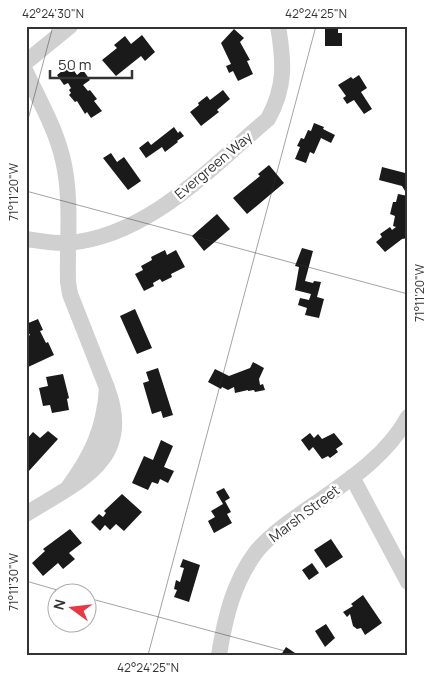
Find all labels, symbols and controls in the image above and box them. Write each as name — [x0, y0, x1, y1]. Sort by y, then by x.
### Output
text: 42°24'30"N — [22, 5, 84, 22]
text: 42°24'25"N — [285, 5, 347, 22]
scale bar — [50, 48, 132, 80]
text: 50 m — [58, 54, 92, 75]
street label: Evergreen Way — [170, 127, 256, 203]
text: 71°11'20"W — [5, 162, 22, 221]
text: 71°11'20"W — [411, 263, 428, 322]
street label: Marsh Street — [265, 480, 344, 546]
text: 71°11'30"W — [5, 552, 22, 611]
north arrow — [48, 584, 98, 634]
text: N — [48, 597, 69, 612]
text: 42°24'25"N — [117, 659, 179, 676]

